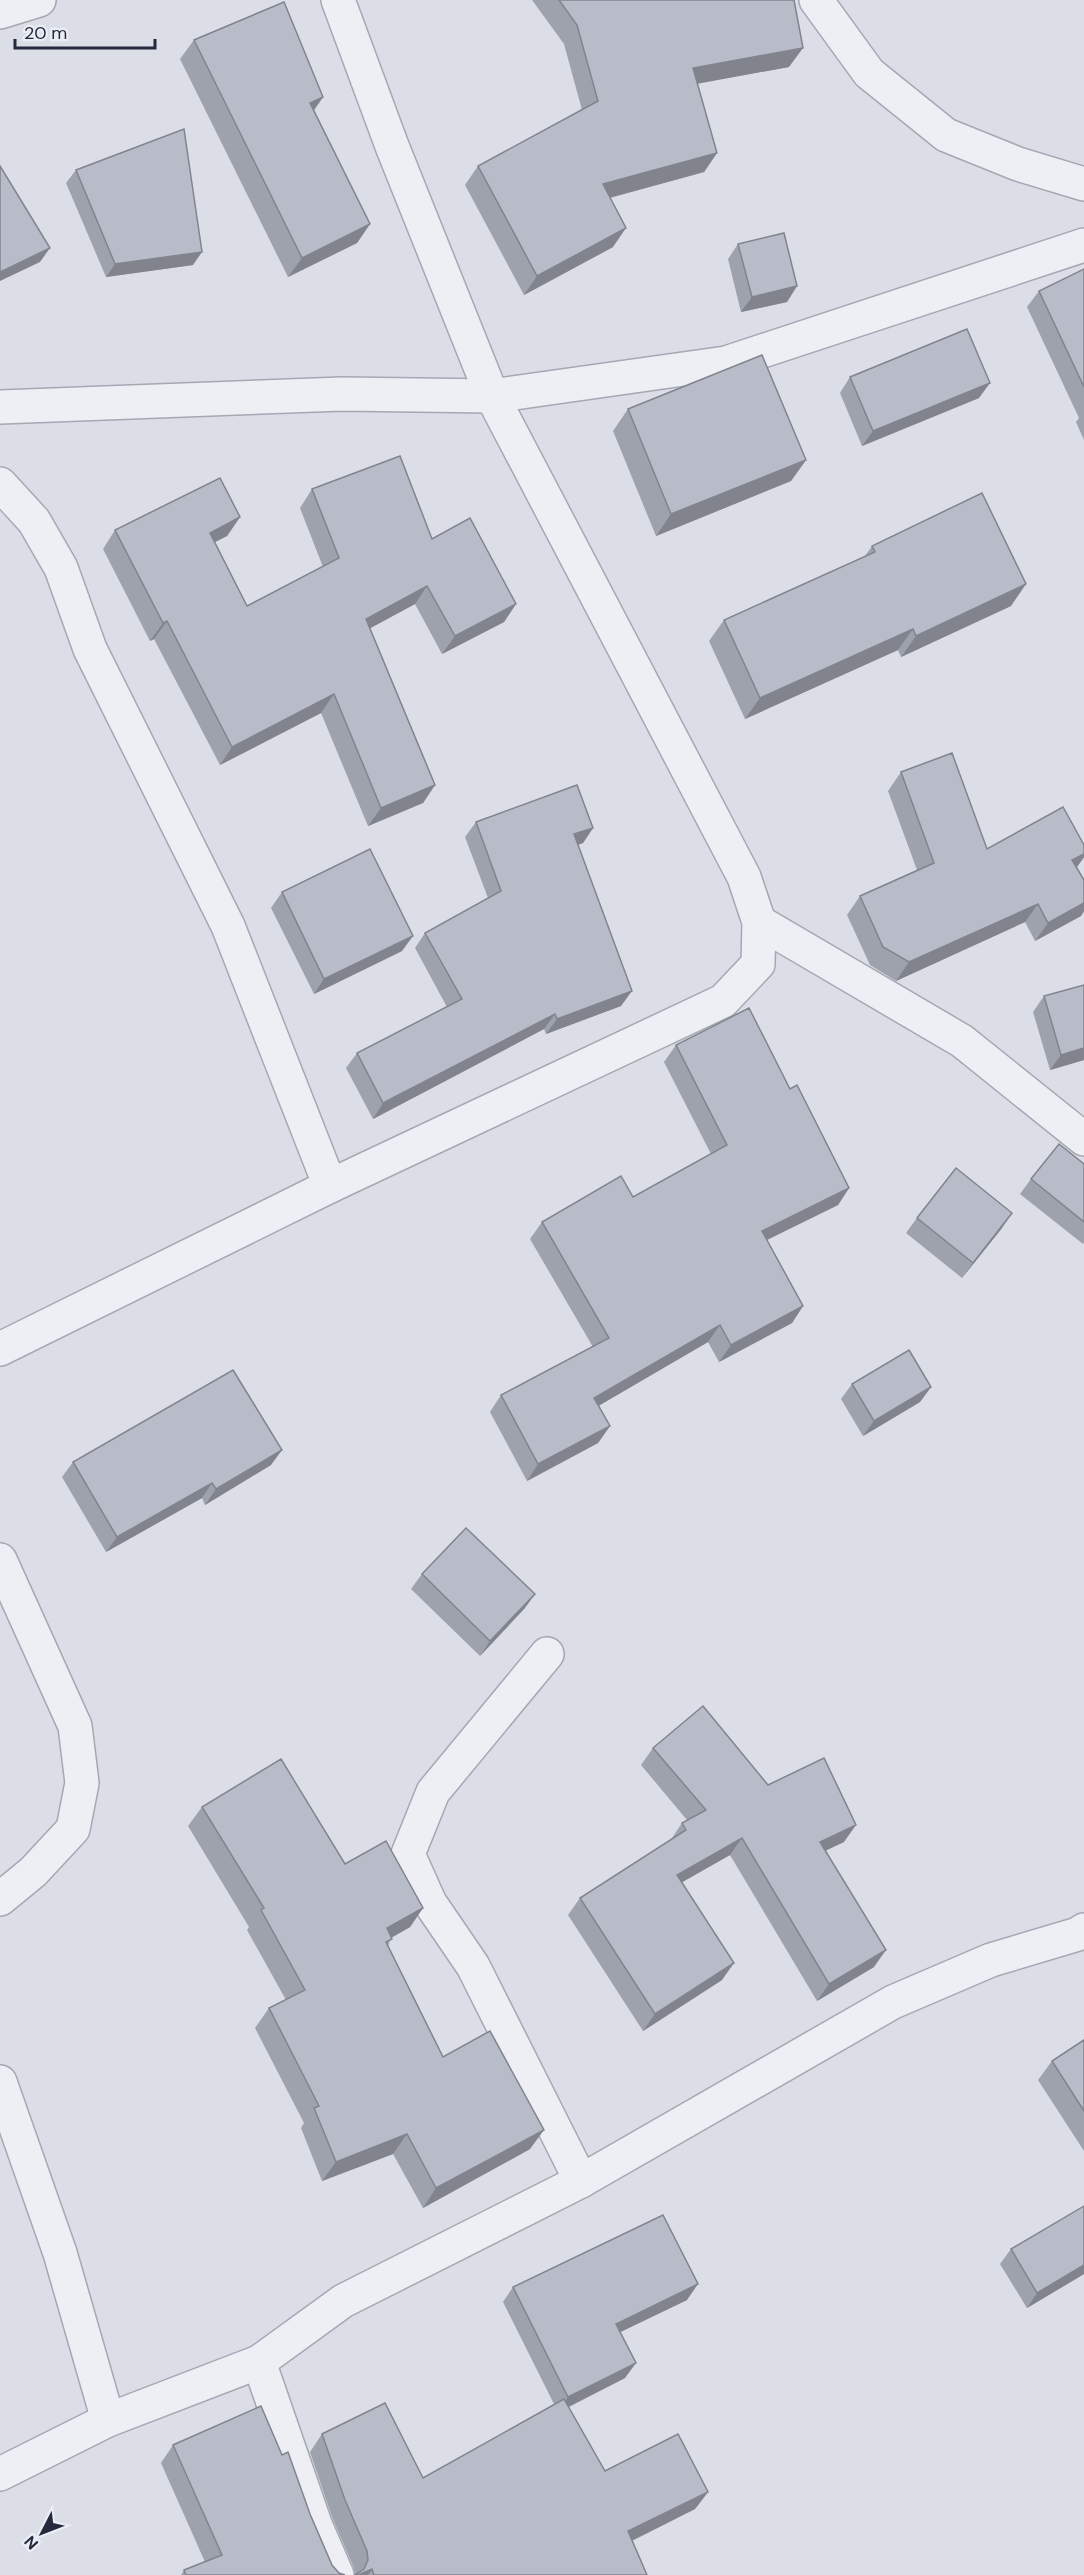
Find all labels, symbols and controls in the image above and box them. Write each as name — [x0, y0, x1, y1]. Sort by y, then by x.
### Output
scale bar — [15, 12, 154, 50]
text: 20 m — [24, 21, 67, 45]
north arrow — [12, 2503, 72, 2563]
text: N — [20, 2531, 43, 2554]

